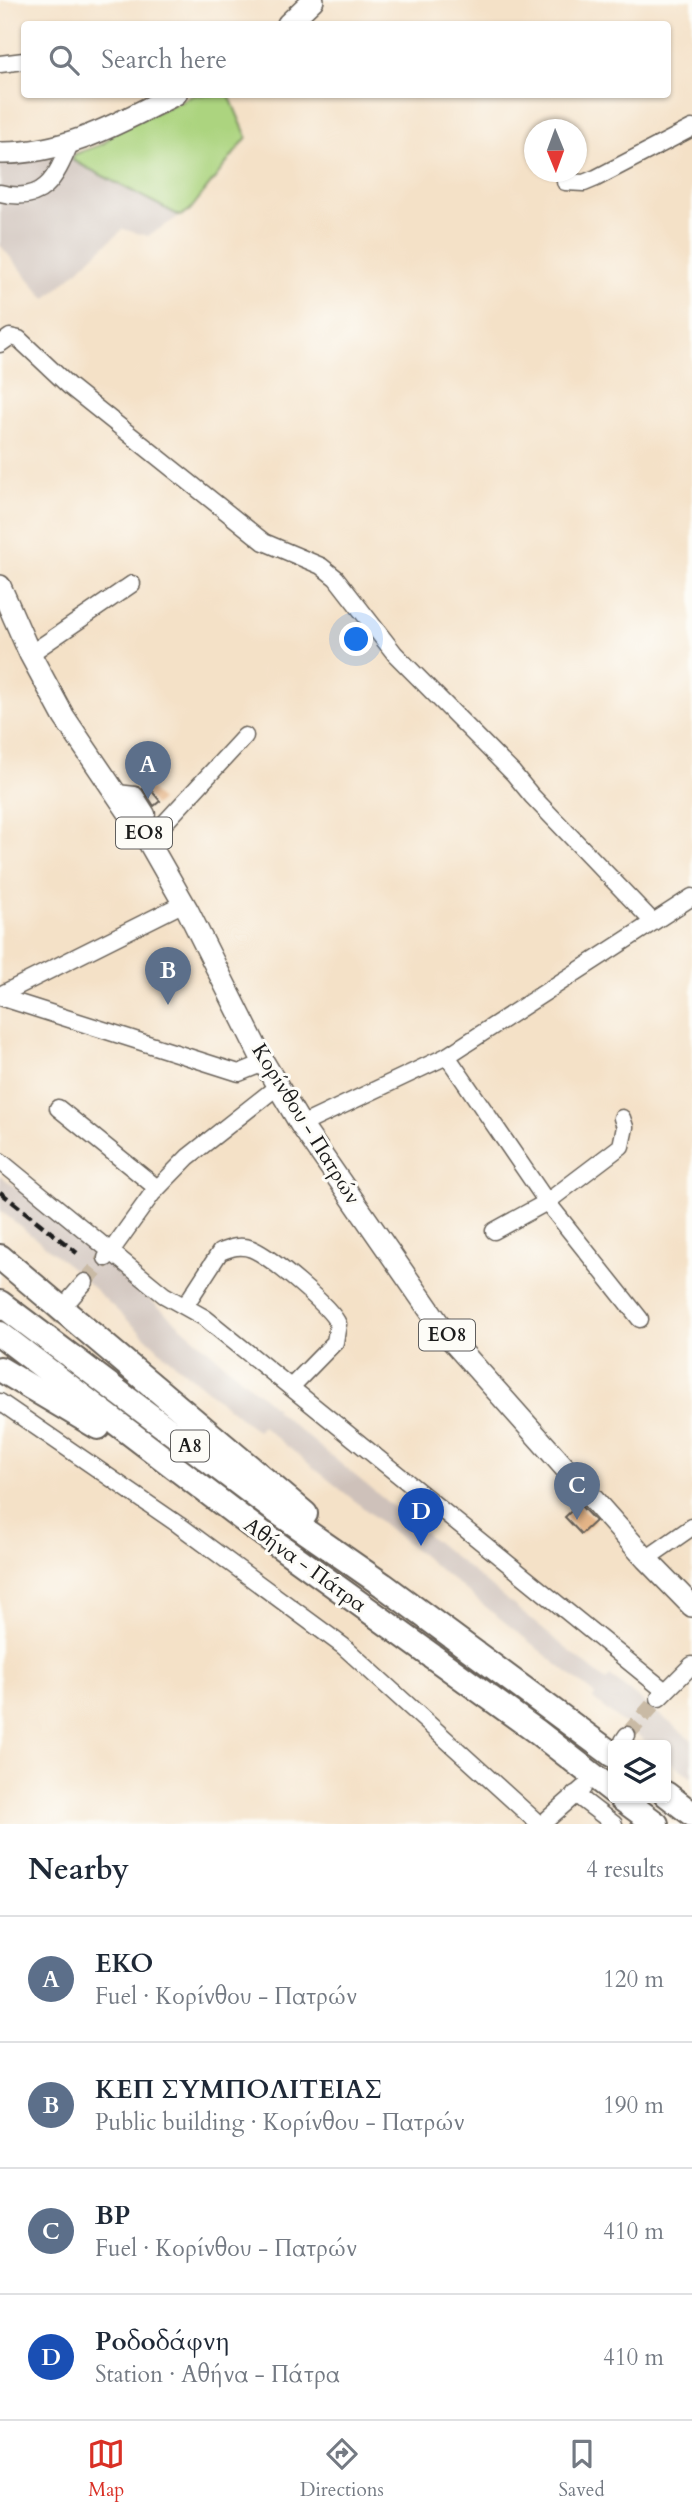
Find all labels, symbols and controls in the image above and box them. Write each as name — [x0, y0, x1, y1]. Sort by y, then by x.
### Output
search box — [21, 21, 671, 98]
icon: search — [45, 41, 83, 79]
text: Search here — [101, 42, 227, 77]
north arrow — [524, 119, 587, 182]
your location — [339, 622, 373, 656]
pin: A — [125, 741, 171, 799]
road number: ΕΟ8 — [116, 818, 172, 848]
pin: B — [145, 947, 191, 1005]
street label: Κορίνθου - Πατρών — [245, 1038, 367, 1210]
road number: ΕΟ8 — [419, 1320, 475, 1350]
road number: Α8 — [171, 1430, 209, 1462]
pin: C — [554, 1462, 600, 1520]
pin: D — [398, 1488, 444, 1546]
street label: Αθήνα - Πάτρα — [238, 1511, 372, 1619]
map controls — [608, 1740, 671, 1803]
button: layers — [608, 1740, 671, 1803]
text: Nearby — [28, 1849, 129, 1890]
text: 4 results — [586, 1854, 664, 1885]
text: EKO — [95, 1946, 153, 1981]
text: A — [42, 1964, 60, 1995]
text: 120 m — [603, 1964, 664, 1995]
text: Fuel · Κορίνθου - Πατρών — [95, 1981, 357, 2012]
text: ΚΕΠ ΣΥΜΠΟΛΙΤΕΙΑΣ — [95, 2072, 382, 2107]
text: B — [43, 2090, 59, 2121]
text: 190 m — [603, 2090, 664, 2121]
text: Public building · Κορίνθου - Πατρών — [95, 2107, 465, 2138]
text: BP — [95, 2198, 130, 2233]
text: C — [42, 2216, 60, 2247]
text: 410 m — [603, 2216, 664, 2247]
text: Fuel · Κορίνθου - Πατρών — [95, 2233, 357, 2264]
text: Ροδοδάφνη — [95, 2324, 229, 2359]
text: D — [41, 2342, 61, 2373]
text: 410 m — [603, 2342, 664, 2373]
text: Station · Αθήνα - Πάτρα — [95, 2359, 340, 2390]
tab: Map — [87, 2435, 125, 2503]
tab: Directions — [300, 2435, 384, 2503]
tab: Saved — [559, 2435, 605, 2503]

